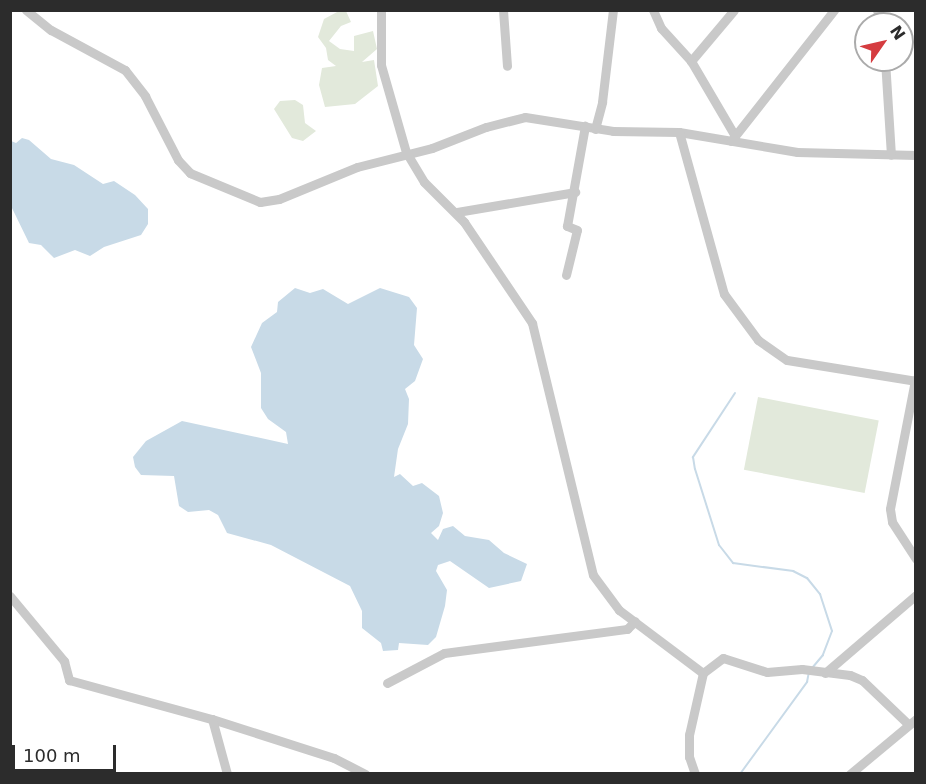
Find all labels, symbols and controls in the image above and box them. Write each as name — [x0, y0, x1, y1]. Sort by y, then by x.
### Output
north arrow — [854, 12, 914, 72]
text: N — [886, 22, 909, 44]
scale bar — [15, 733, 118, 771]
text: 100 m — [23, 745, 81, 766]

